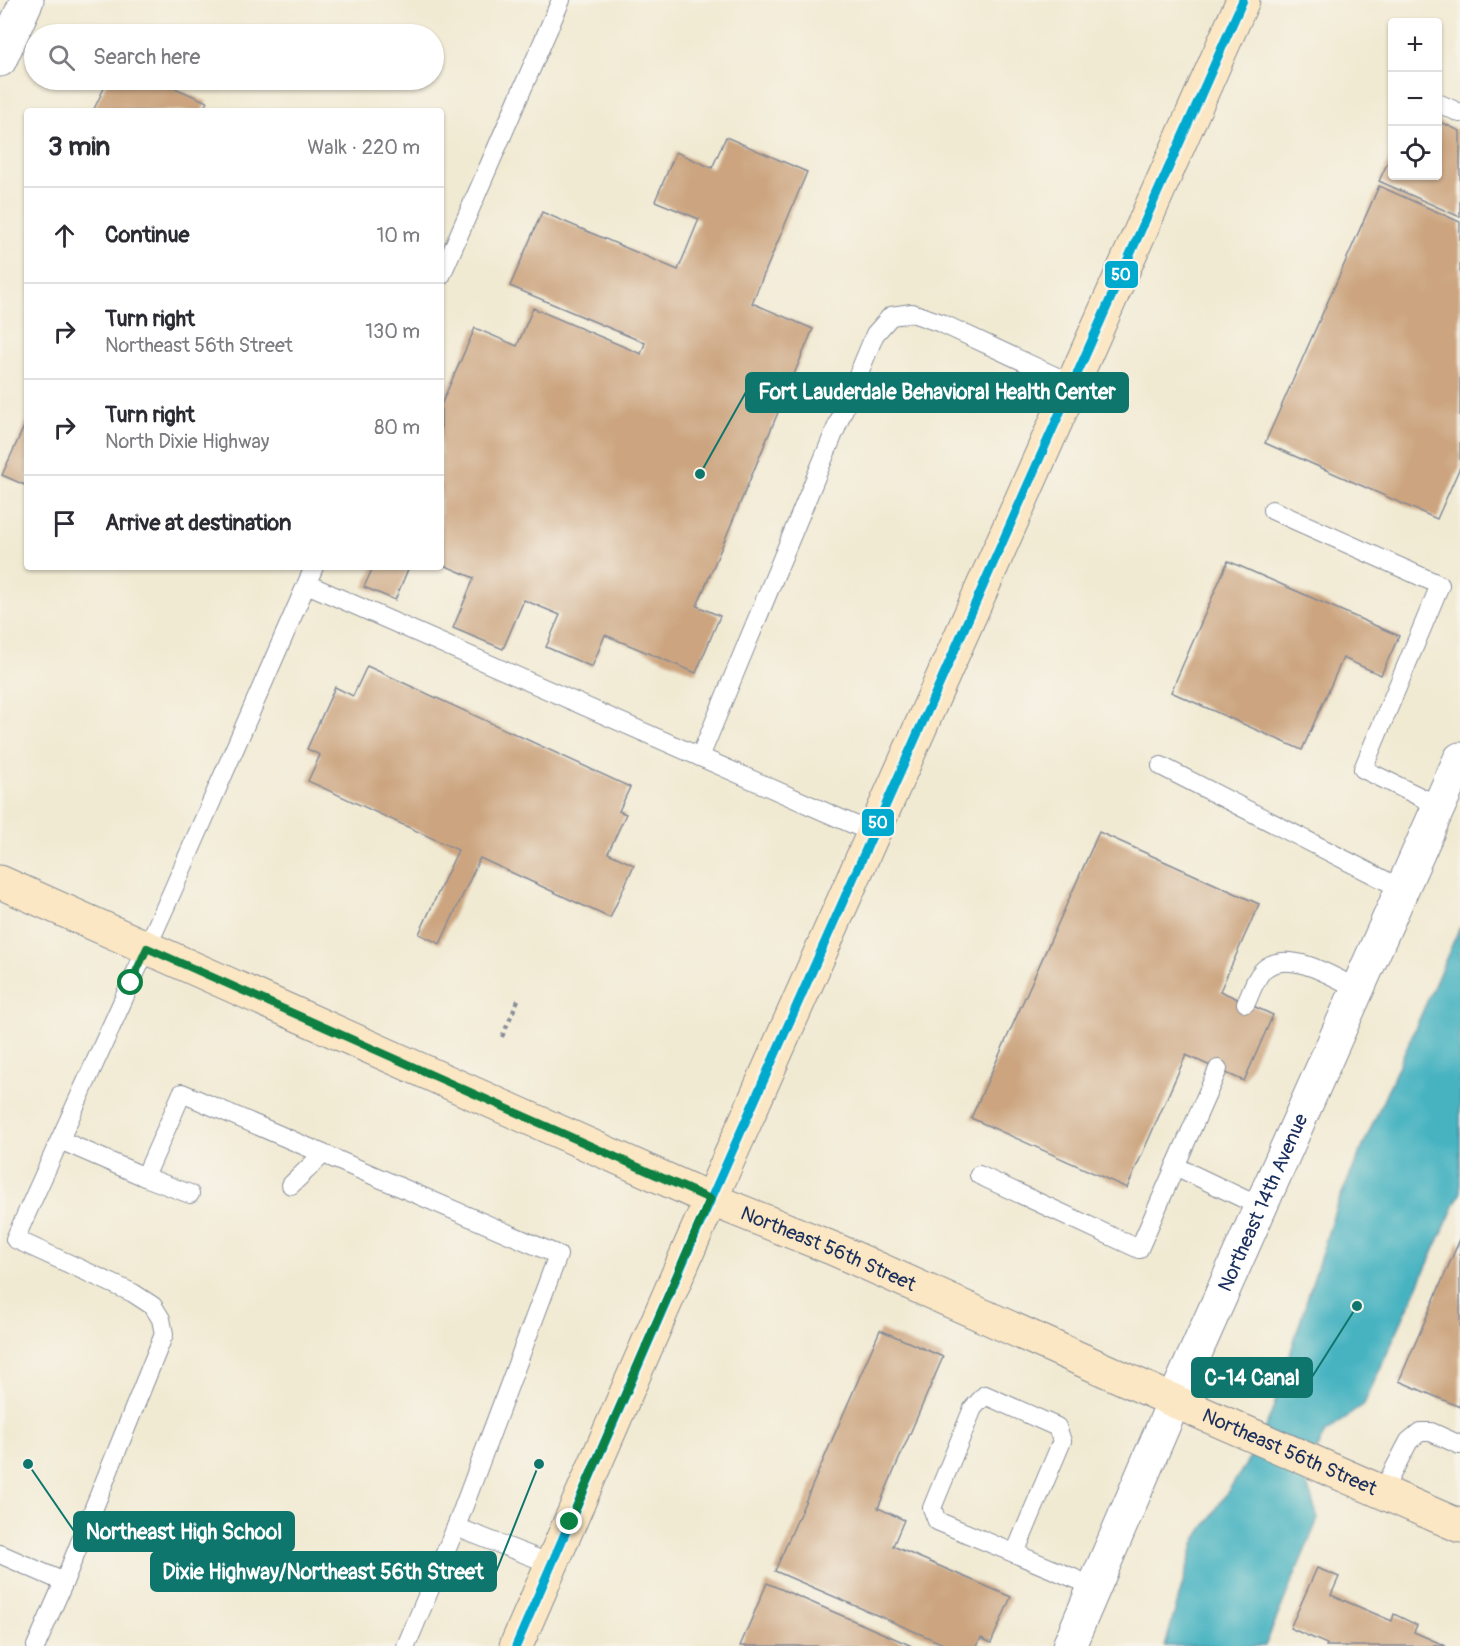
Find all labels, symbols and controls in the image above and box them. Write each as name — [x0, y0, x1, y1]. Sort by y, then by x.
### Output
map controls — [1388, 18, 1442, 180]
button: + — [1388, 18, 1442, 72]
search box — [24, 24, 444, 90]
icon: search — [45, 41, 78, 74]
text: Search here — [93, 43, 200, 71]
button: − — [1388, 72, 1442, 126]
button: locate — [1388, 126, 1442, 180]
text: 3 min — [48, 131, 110, 163]
text: Walk · 220 m — [307, 135, 420, 160]
icon: ahead — [48, 219, 81, 252]
text: Continue — [105, 221, 189, 249]
text: 10 m — [376, 223, 420, 248]
line badge: 50 — [1104, 260, 1139, 289]
text: 50 — [1111, 265, 1131, 285]
text: Turn right — [105, 305, 195, 333]
icon: right — [48, 315, 81, 348]
text: 130 m — [365, 319, 420, 344]
text: Northeast 56th Street — [105, 333, 293, 358]
callout: Fort Lauderdale Behavioral Health Center — [746, 373, 1128, 412]
text: Fort Lauderdale Behavioral Health Center — [758, 379, 1116, 406]
text: Turn right — [105, 401, 195, 429]
icon: right — [48, 411, 81, 444]
text: 80 m — [374, 415, 420, 440]
text: North Dixie Highway — [105, 429, 269, 454]
icon: arrive — [48, 507, 81, 540]
text: Arrive at destination — [105, 509, 291, 537]
line badge: 50 — [861, 808, 895, 837]
text: 50 — [868, 813, 888, 833]
route start — [117, 969, 143, 995]
street label: Northeast 14th Avenue — [1212, 1109, 1313, 1295]
street label: Northeast 56th Street — [737, 1200, 921, 1297]
callout: C-14 Canal — [1192, 1358, 1312, 1397]
text: C-14 Canal — [1204, 1365, 1300, 1392]
street label: Northeast 56th Street — [1199, 1402, 1382, 1501]
route end — [556, 1508, 582, 1534]
callout: Northeast High School — [74, 1512, 294, 1551]
text: Northeast High School — [86, 1519, 282, 1546]
callout: Dixie Highway/Northeast 56th Street — [151, 1552, 496, 1591]
text: Dixie Highway/Northeast 56th Street — [162, 1559, 484, 1586]

